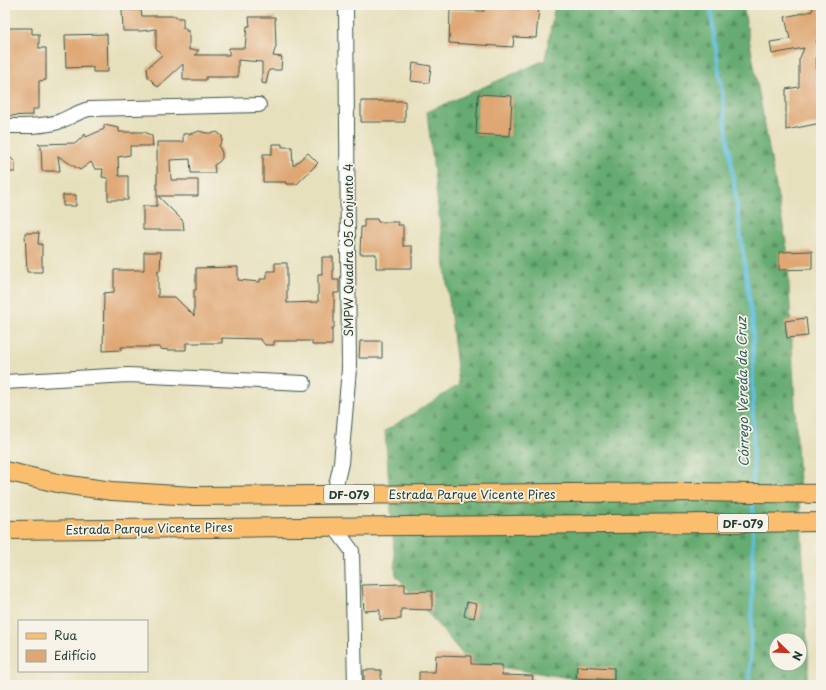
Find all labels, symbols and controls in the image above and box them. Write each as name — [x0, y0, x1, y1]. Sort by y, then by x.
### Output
street label: SMPW Quadra 05 Conjunto 4 — [339, 163, 357, 337]
water label: Córrego Vereda da Cruz — [731, 315, 753, 467]
road number: DF-079 — [324, 485, 374, 503]
street label: Estrada Parque Vicente Pires — [388, 485, 556, 503]
road number: DF-079 — [718, 514, 768, 532]
street label: Estrada Parque Vicente Pires — [65, 518, 233, 538]
legend — [18, 620, 148, 672]
text: Rua — [54, 626, 78, 644]
north arrow — [768, 632, 808, 672]
text: Edifício — [54, 646, 96, 664]
text: N — [788, 649, 807, 664]

